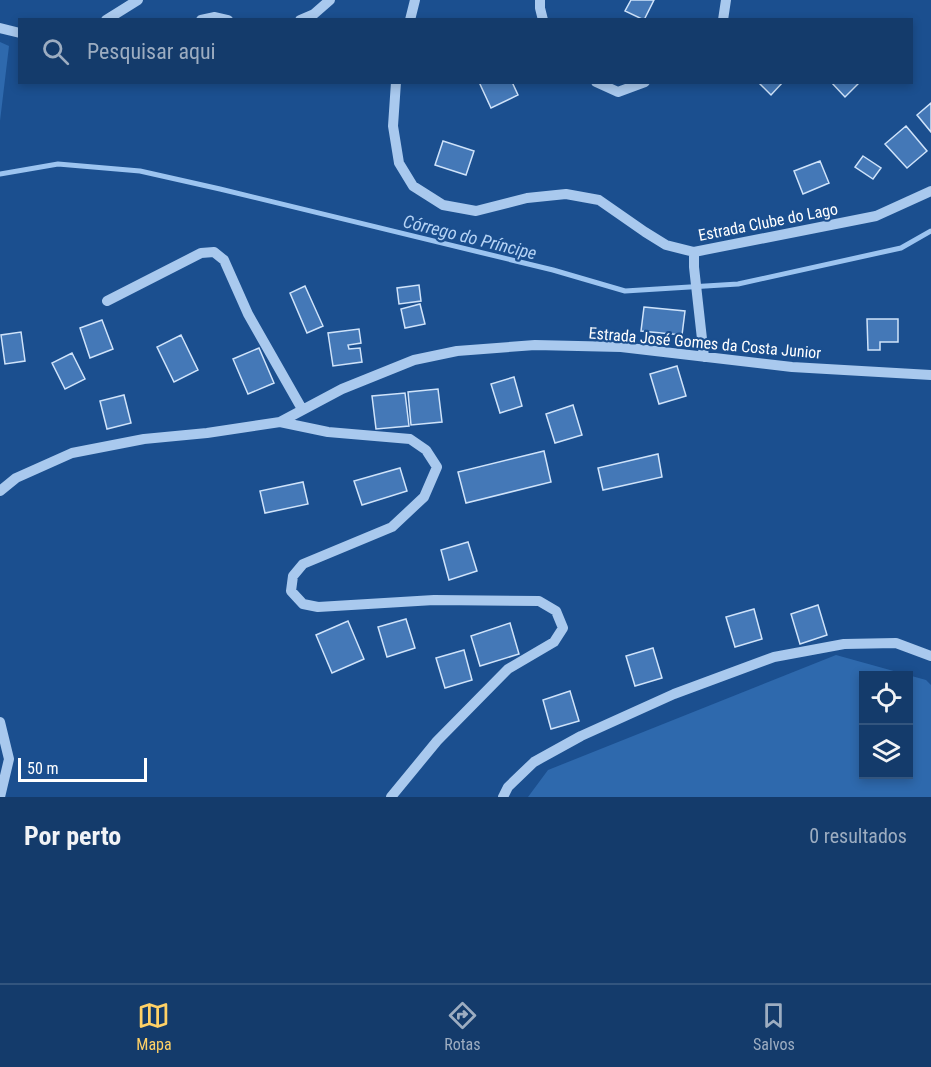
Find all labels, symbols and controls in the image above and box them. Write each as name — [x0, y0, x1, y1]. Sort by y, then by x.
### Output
search box — [18, 18, 913, 84]
icon: search — [39, 35, 72, 68]
text: Pesquisar aqui — [87, 39, 216, 64]
street label: Estrada Clube do Lago — [697, 199, 839, 245]
water label: Córrego do Príncipe — [401, 210, 539, 264]
street label: Estrada José Gomes da Costa Junior — [588, 323, 822, 363]
map controls — [859, 671, 913, 779]
button: locate — [859, 671, 913, 725]
button: layers — [859, 725, 913, 779]
scale bar — [18, 755, 147, 782]
text: 50 m — [27, 759, 59, 778]
text: Por perto — [24, 821, 121, 851]
text: 0 resultados — [809, 824, 907, 848]
tab: Mapa — [136, 999, 172, 1054]
tab: Rotas — [444, 999, 480, 1054]
tab: Salvos — [753, 999, 795, 1054]

